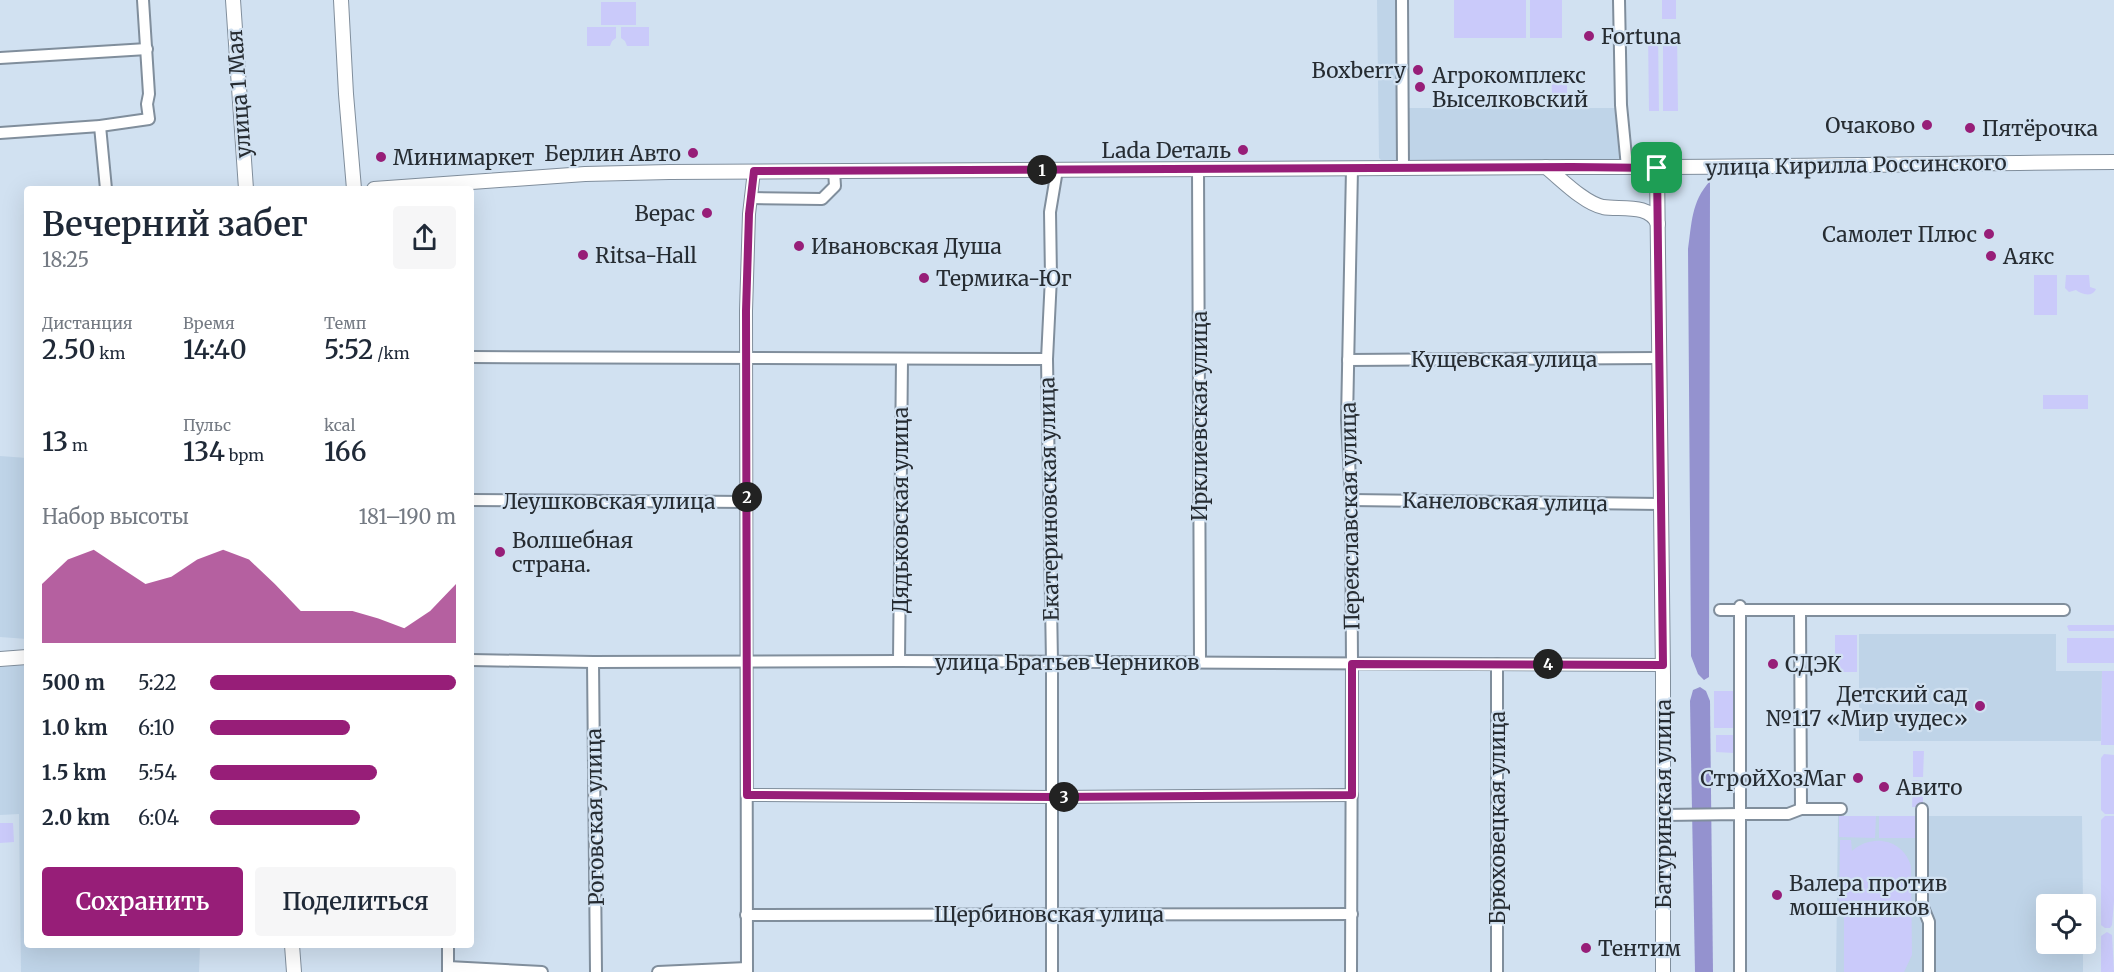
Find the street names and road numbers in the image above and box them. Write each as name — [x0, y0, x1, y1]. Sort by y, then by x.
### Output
street label: улица 1 Мая — [221, 29, 257, 159]
street label: улица Кирилла Россинского — [1705, 149, 2007, 181]
street label: Ирклиевская улица — [1186, 311, 1213, 521]
street label: Кущевская улица — [1411, 346, 1597, 373]
street label: Екатериновская улица — [1033, 377, 1065, 621]
street label: Переяславская улица — [1335, 402, 1365, 630]
street label: Дядьковская улица — [887, 407, 914, 613]
street label: Канеловская улица — [1402, 487, 1608, 517]
street label: Леушковская улица — [503, 488, 715, 515]
street label: улица Братьев Черников — [935, 649, 1199, 676]
street label: Батуринская улица — [1650, 699, 1677, 909]
street label: Брюховецкая улица — [1484, 711, 1511, 925]
street label: Роговская улица — [580, 728, 610, 906]
street label: Щербиновская улица — [934, 901, 1164, 928]

